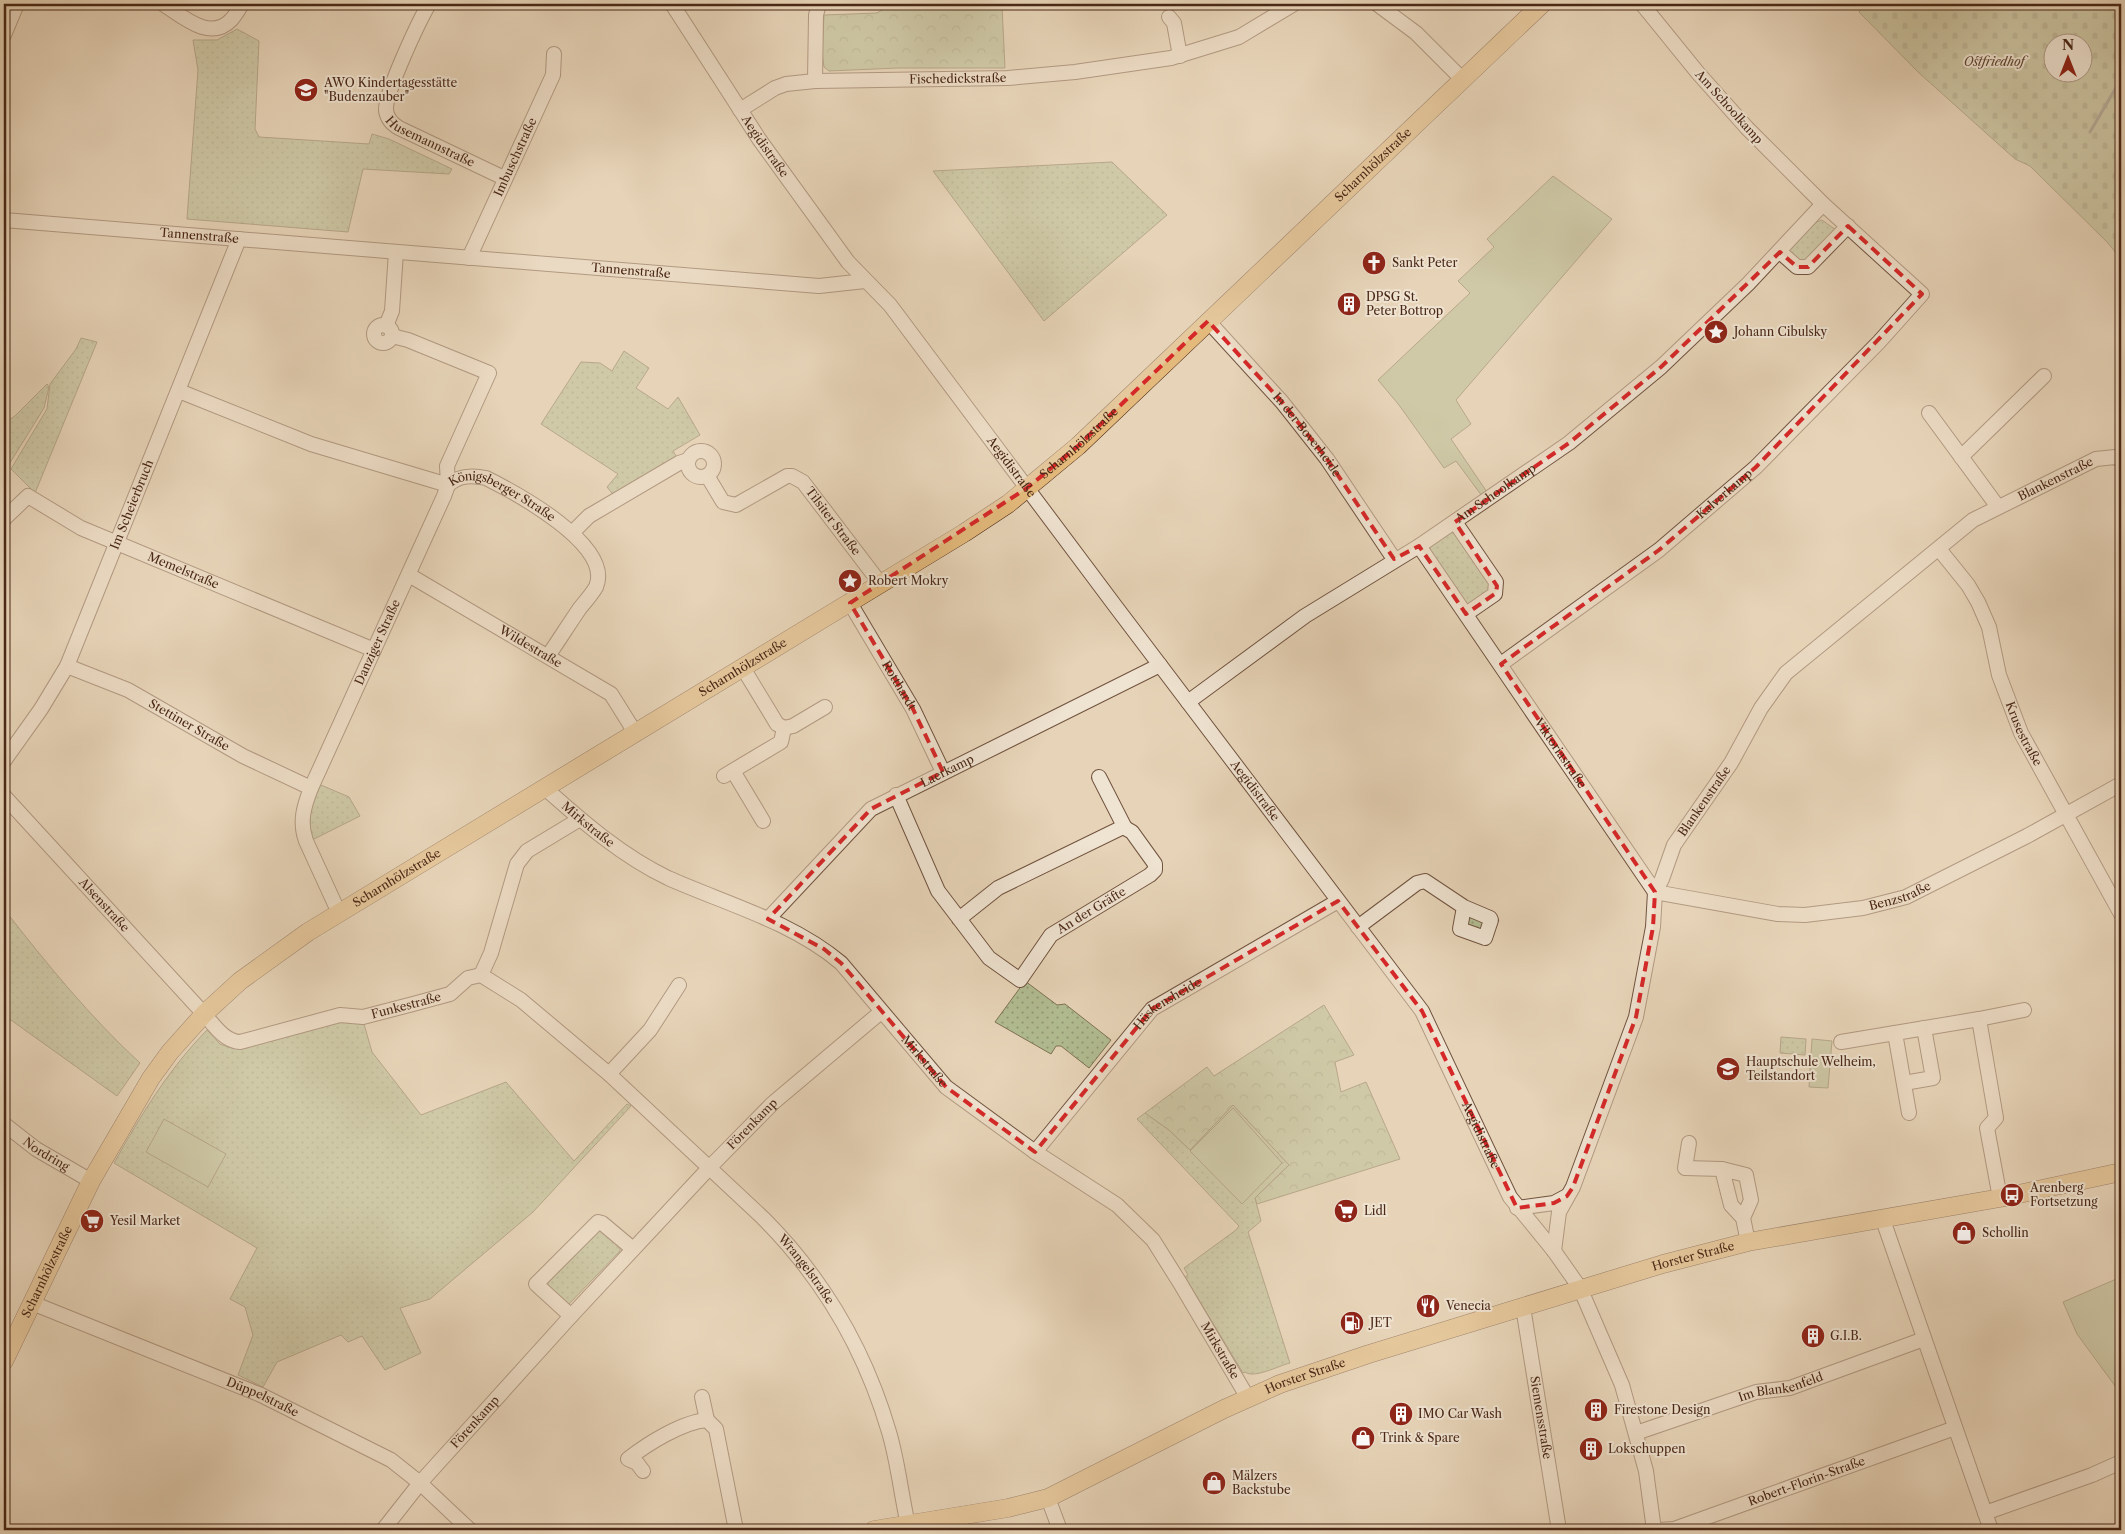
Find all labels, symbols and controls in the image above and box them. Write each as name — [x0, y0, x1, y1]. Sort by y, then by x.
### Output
north arrow — [2042, 32, 2092, 82]
text: N — [2062, 36, 2074, 54]
park label: Ostfriedhof — [1964, 54, 2028, 69]
street label: Am Schoolkamp — [1692, 66, 1766, 147]
street label: Fischedickstraße — [909, 70, 1007, 87]
place label: AWO Kindertagesstätte "Budenzauber" — [323, 75, 457, 104]
school or university icon: AWO Kindertagesstätte "Budenzauber" — [293, 77, 319, 103]
street label: Aegidistraße — [738, 111, 792, 180]
street label: Husemannstraße — [383, 113, 478, 170]
street label: Imbuschstraße — [490, 115, 540, 199]
street label: Scharnhölzstraße — [1331, 124, 1415, 205]
street label: Tannenstraße — [159, 225, 240, 246]
church icon: Sankt Peter — [1361, 250, 1387, 276]
place label: Sankt Peter — [1392, 255, 1458, 270]
street label: Tannenstraße — [591, 260, 671, 281]
place label: DPSG St. Peter Bottrop — [1366, 289, 1443, 318]
building icon: DPSG St. Peter Bottrop — [1336, 291, 1362, 317]
place icon: Johann Cibulsky — [1703, 319, 1729, 345]
place label: Johann Cibulsky — [1732, 324, 1828, 339]
street label: In der Boverheide — [1270, 389, 1345, 480]
street label: Scharnhölzstraße — [1036, 404, 1121, 482]
street label: Aegidistraße — [983, 433, 1040, 500]
street label: Blankenstraße — [2015, 454, 2096, 504]
street label: Im Scheierbruch — [107, 457, 157, 552]
street label: Am Schoolkamp — [1451, 460, 1538, 526]
street label: Kalverkamp — [1693, 466, 1755, 522]
street label: Königsberger Straße — [446, 468, 559, 525]
street label: Tilsiter Straße — [803, 484, 864, 558]
street label: Memelstraße — [146, 549, 222, 592]
place icon: Robert Mokry — [837, 568, 863, 594]
place label: Robert Mokry — [868, 573, 949, 588]
street label: Danziger Straße — [351, 597, 403, 687]
street label: Wildestraße — [496, 621, 565, 671]
street label: Scharnhölzstraße — [696, 634, 790, 700]
street label: Rotthardt — [879, 658, 920, 713]
street label: Stettiner Straße — [146, 696, 233, 754]
street label: Krusestraße — [2003, 699, 2046, 769]
street label: Viktoriastraße — [1531, 714, 1590, 791]
street label: Laerkamp — [918, 751, 976, 790]
street label: Aegidistraße — [1227, 756, 1283, 824]
street label: Blankenstraße — [1674, 763, 1734, 839]
street label: Mirkstraße — [559, 798, 618, 850]
street label: Scharnhölzstraße — [350, 845, 444, 910]
street label: Alsenstraße — [75, 874, 133, 935]
street label: Benzstraße — [1867, 878, 1933, 913]
street label: An der Gräfte — [1053, 883, 1129, 937]
street label: Hüskensheide — [1130, 974, 1204, 1033]
street label: Funkestraße — [369, 989, 443, 1022]
street label: Mirkstraße — [898, 1032, 951, 1090]
place label: Hauptschule Welheim, Teilstandort — [1746, 1054, 1876, 1083]
school or university icon: Hauptschule Welheim, Teilstandort — [1715, 1056, 1741, 1082]
street label: Förenkamp — [724, 1095, 780, 1152]
street label: Aegidistraße — [1459, 1098, 1504, 1171]
street label: Nordring — [20, 1134, 73, 1174]
place label: Arenberg Fortsetzung — [2029, 1180, 2098, 1209]
bus stop icon: Arenberg Fortsetzung — [1999, 1182, 2025, 1208]
supermarket icon: Lidl — [1333, 1198, 1359, 1224]
place label: Lidl — [1364, 1203, 1387, 1218]
supermarket icon: Yesil Market — [79, 1208, 105, 1234]
place label: Yesil Market — [109, 1213, 181, 1228]
shop icon: Schollin — [1951, 1220, 1977, 1246]
street label: Scharnhölzstraße — [18, 1223, 75, 1320]
place label: Schollin — [1982, 1225, 2029, 1240]
street label: Wrangelstraße — [775, 1230, 838, 1307]
street label: Horster Straße — [1650, 1238, 1736, 1274]
restaurant icon: Venecia — [1415, 1293, 1441, 1319]
place label: Venecia — [1445, 1298, 1492, 1313]
fuel station icon: JET — [1339, 1310, 1365, 1336]
place label: JET — [1368, 1315, 1392, 1330]
street label: Mirkstraße — [1198, 1319, 1243, 1382]
building icon: G.I.B. — [1800, 1323, 1826, 1349]
place label: G.I.B. — [1830, 1328, 1862, 1343]
street label: Horster Straße — [1262, 1354, 1348, 1397]
street label: Im Blankenfeld — [1736, 1368, 1825, 1405]
street label: Düppelstraße — [224, 1374, 302, 1420]
street label: Siemensstraße — [1527, 1375, 1555, 1460]
street label: Förenkamp — [447, 1392, 502, 1451]
building icon: Firestone Design — [1583, 1397, 1609, 1423]
building icon: IMO Car Wash — [1388, 1401, 1414, 1427]
place label: Firestone Design — [1614, 1402, 1711, 1417]
place label: IMO Car Wash — [1418, 1406, 1502, 1421]
shop icon: Trink & Spare — [1350, 1425, 1376, 1451]
place label: Trink & Spare — [1380, 1430, 1460, 1445]
building icon: Lokschuppen — [1578, 1436, 1604, 1462]
place label: Lokschuppen — [1608, 1441, 1686, 1456]
street label: Robert-Florin-Straße — [1746, 1453, 1867, 1509]
place label: Mälzers Backstube — [1232, 1468, 1291, 1497]
shop icon: Mälzers Backstube — [1201, 1470, 1227, 1496]

